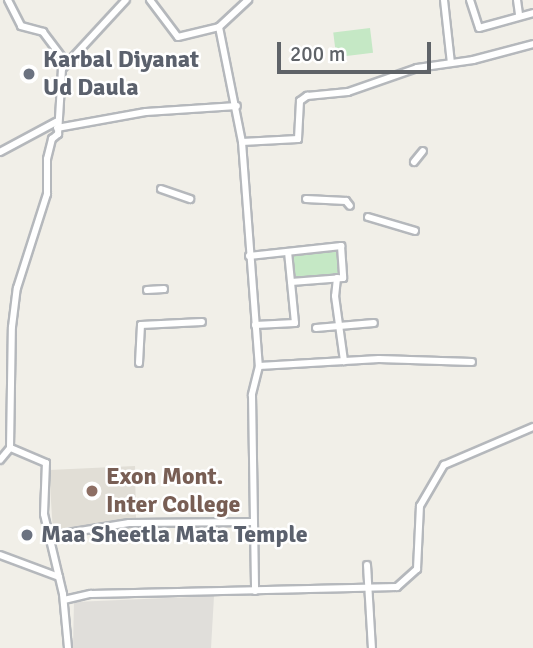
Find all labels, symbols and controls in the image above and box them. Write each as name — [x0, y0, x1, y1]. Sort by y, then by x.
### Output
scale bar — [281, 28, 435, 72]
text: 200 m — [290, 41, 345, 67]
place label: Karbal Diyanat Ud Daula — [43, 46, 199, 102]
marker: Karbal Diyanat Ud Daula — [21, 66, 37, 82]
place label: Exon Mont. Inter College — [106, 463, 240, 519]
marker: Exon Mont. Inter College — [84, 483, 100, 499]
place label: Maa Sheetla Mata Temple — [41, 521, 308, 549]
marker: Maa Sheetla Mata Temple — [19, 527, 35, 543]

